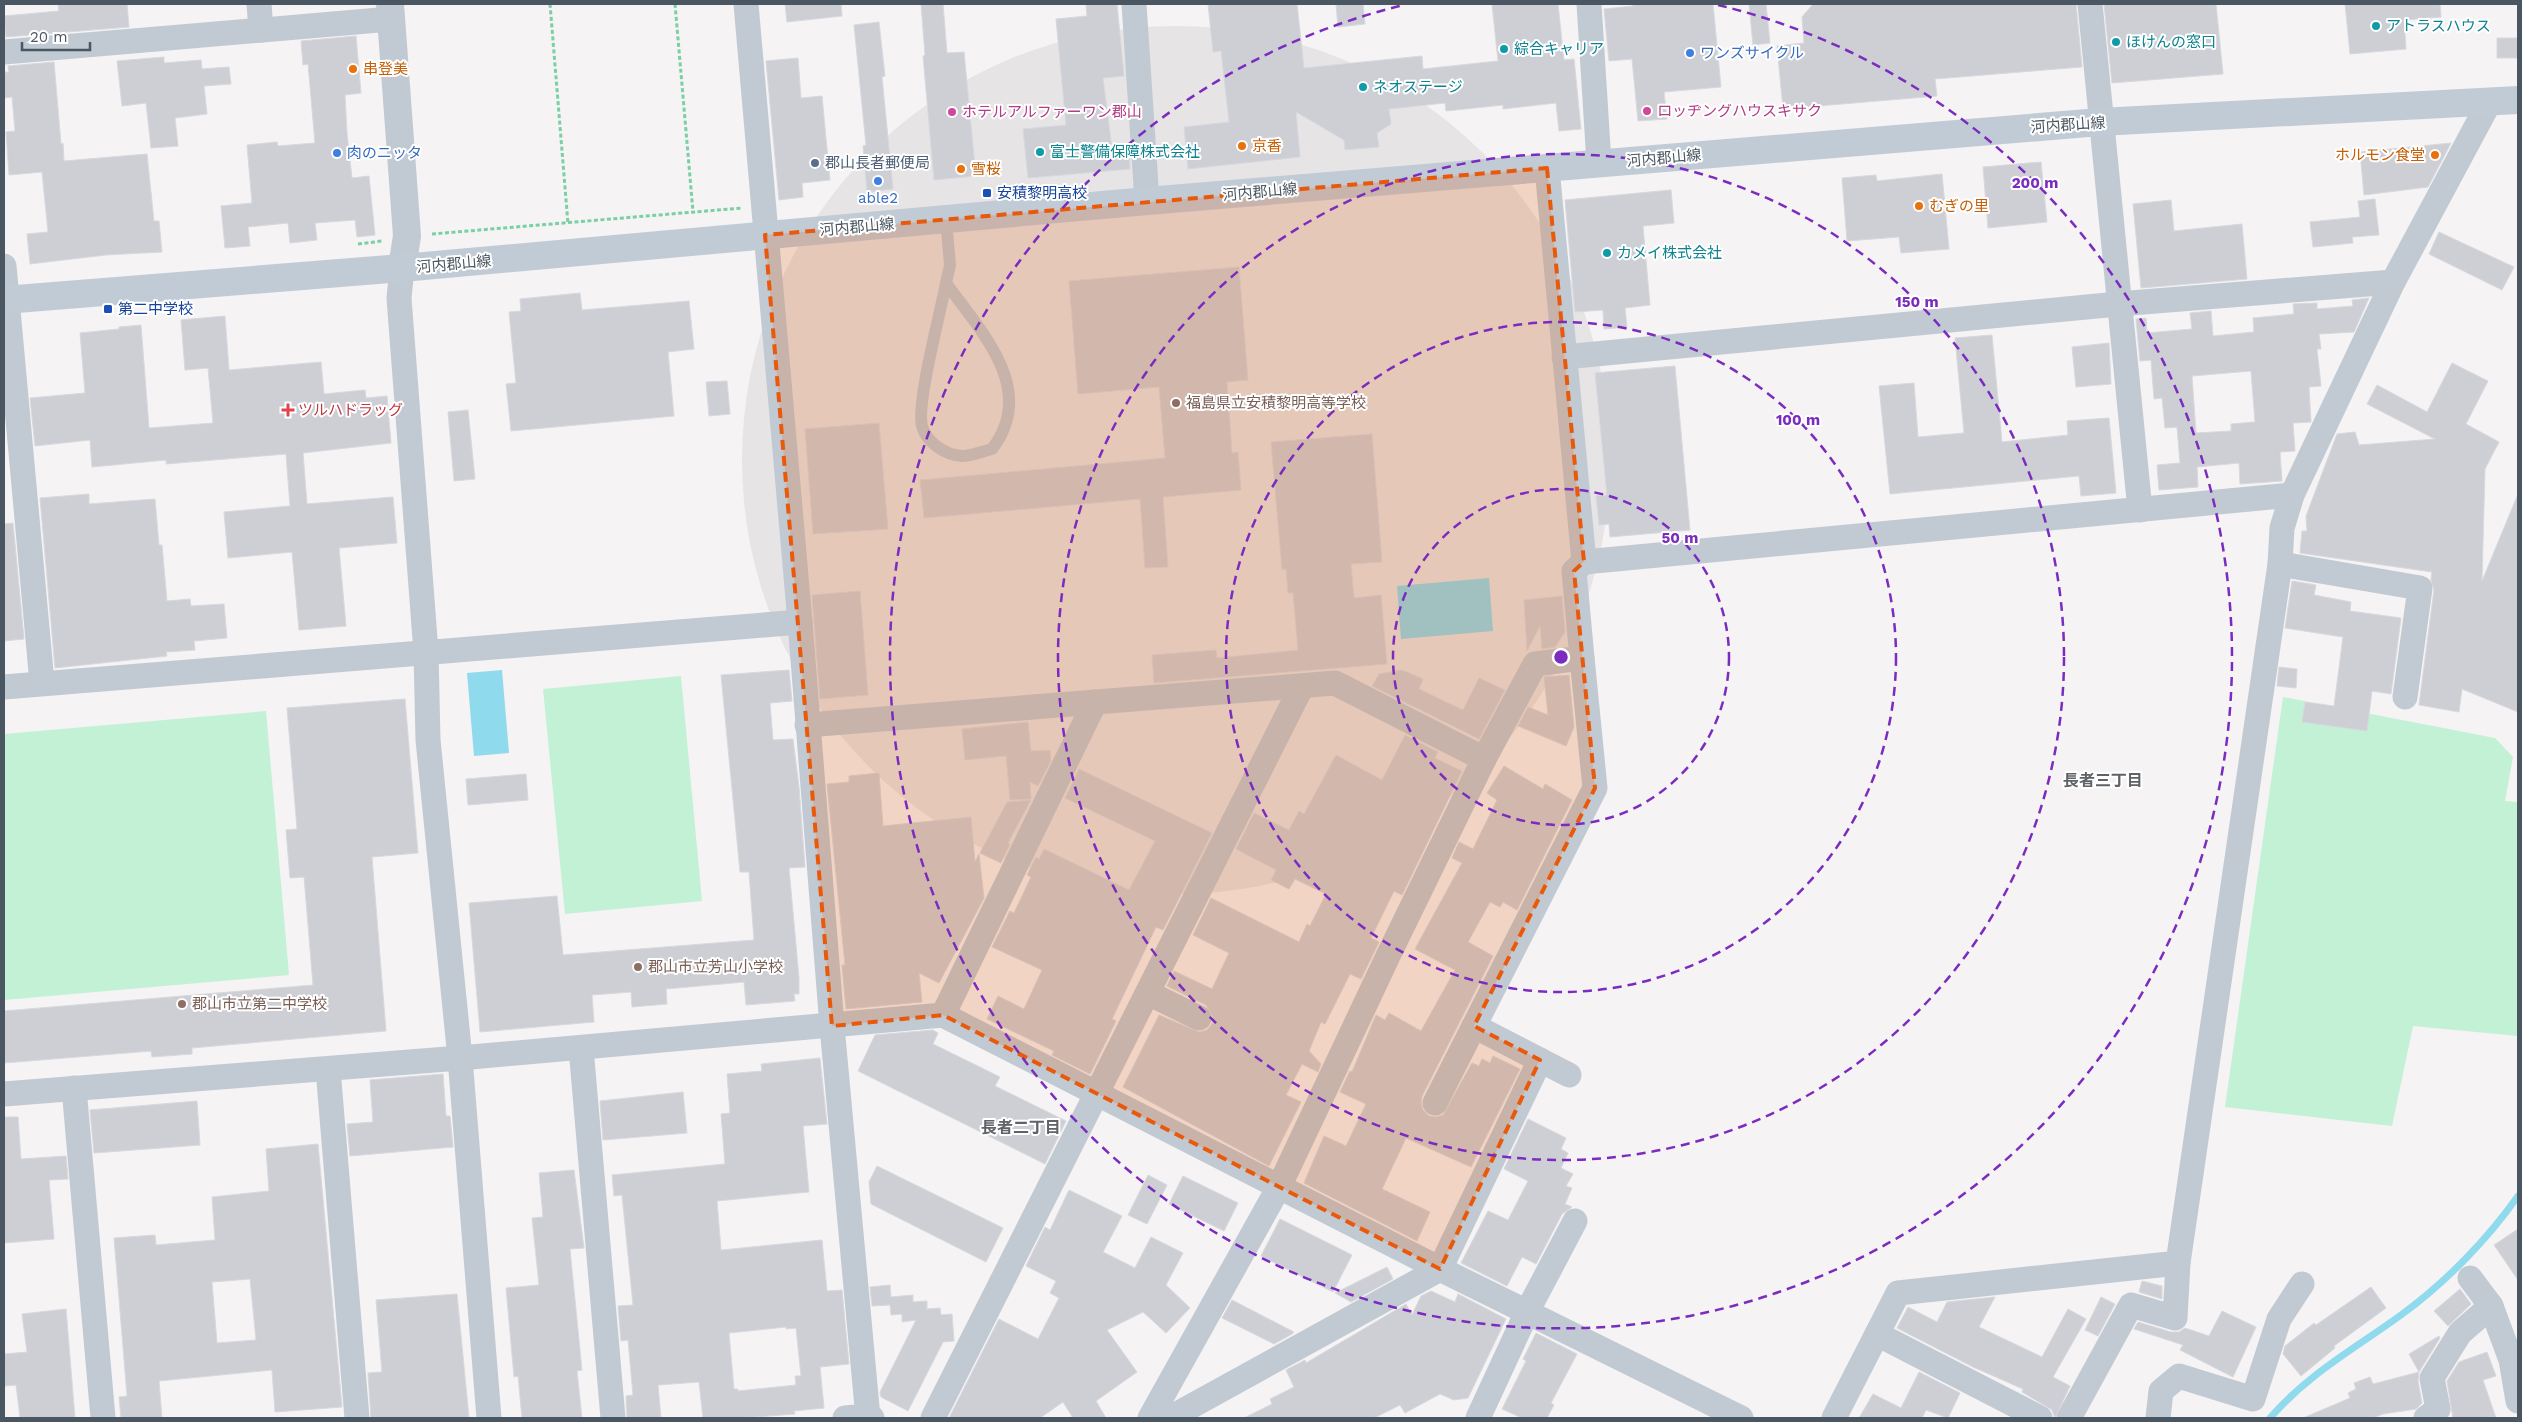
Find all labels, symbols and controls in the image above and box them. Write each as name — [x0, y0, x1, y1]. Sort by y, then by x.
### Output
place label: アトラスハウス — [2386, 17, 2491, 35]
scale bar — [22, 20, 90, 52]
marker: アトラスハウス — [2370, 20, 2382, 32]
text: 20 m — [30, 28, 68, 46]
place label: ほけんの窓口 — [2126, 33, 2216, 51]
marker: ほけんの窓口 — [2110, 36, 2122, 48]
place label: 綜合キャリア — [1514, 40, 1604, 58]
marker: 綜合キャリア — [1498, 43, 1510, 55]
place label: ワンズサイクル — [1700, 44, 1804, 62]
marker: ワンズサイクル — [1684, 47, 1696, 59]
place label: 串登美 — [363, 60, 408, 78]
marker: 串登美 — [347, 63, 359, 75]
place label: ネオステージ — [1373, 78, 1463, 96]
marker: ネオステージ — [1357, 81, 1369, 93]
place label: ロッヂングハウスキサク — [1657, 102, 1822, 120]
place label: ホテルアルファーワン郡山 — [962, 103, 1142, 121]
marker: ロッヂングハウスキサク — [1641, 105, 1653, 117]
marker: ホテルアルファーワン郡山 — [946, 106, 958, 118]
street label: 河内郡山線 — [2030, 113, 2106, 137]
place label: 京香 — [1252, 137, 1282, 155]
marker: 京香 — [1236, 140, 1248, 152]
place label: 富士警備保障株式会社 — [1050, 143, 1200, 161]
place label: 肉のニッタ — [347, 144, 422, 162]
marker: 富士警備保障株式会社 — [1034, 146, 1046, 158]
street label: 河内郡山線 — [1626, 146, 1702, 170]
place label: ホルモン食堂 — [2335, 146, 2425, 164]
marker: 肉のニッタ — [331, 147, 343, 159]
marker: ホルモン食堂 — [2429, 149, 2441, 161]
place label: 郡山長者郵便局 — [825, 154, 930, 172]
marker: 郡山長者郵便局 — [809, 157, 821, 169]
place label: 雪桜 — [971, 160, 1001, 178]
marker: 雪桜 — [955, 163, 967, 175]
text: 200 m — [2012, 174, 2058, 192]
marker: able2 — [872, 175, 884, 187]
street label: 河内郡山線 — [1222, 180, 1298, 204]
place label: 安積黎明高校 — [997, 184, 1087, 202]
marker: 安積黎明高校 — [981, 187, 993, 199]
place label: able2 — [858, 189, 898, 207]
place label: むぎの里 — [1929, 197, 1989, 215]
marker: むぎの里 — [1913, 200, 1925, 212]
street label: 河内郡山線 — [819, 215, 895, 239]
place label: カメイ株式会社 — [1617, 244, 1722, 262]
marker: カメイ株式会社 — [1601, 247, 1613, 259]
street label: 河内郡山線 — [416, 252, 492, 276]
text: 150 m — [1895, 293, 1939, 311]
place label: 第二中学校 — [118, 300, 193, 318]
marker: 第二中学校 — [102, 303, 114, 315]
place label: 福島県立安積黎明高等学校 — [1186, 394, 1366, 412]
marker: 福島県立安積黎明高等学校 — [1170, 397, 1182, 409]
place label: ツルハドラッグ — [298, 401, 403, 419]
marker: ツルハドラッグ — [282, 404, 294, 416]
text: 100 m — [1776, 411, 1820, 429]
text: 50 m — [1662, 529, 1698, 547]
centre of rings — [1552, 648, 1570, 666]
district label: 長者三丁目 — [2063, 771, 2143, 790]
place label: 郡山市立芳山小学校 — [648, 958, 783, 976]
marker: 郡山市立芳山小学校 — [632, 961, 644, 973]
place label: 郡山市立第二中学校 — [192, 995, 327, 1013]
marker: 郡山市立第二中学校 — [176, 998, 188, 1010]
district label: 長者二丁目 — [981, 1118, 1061, 1137]

